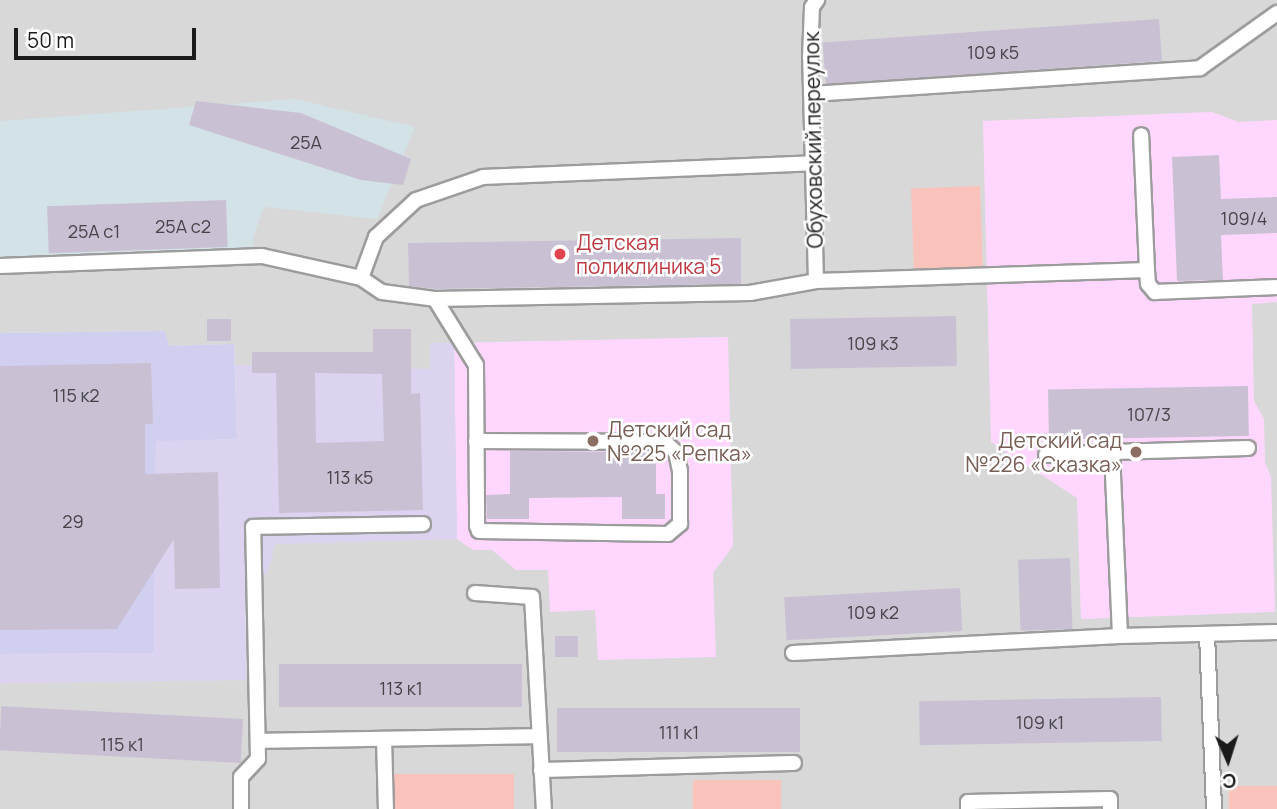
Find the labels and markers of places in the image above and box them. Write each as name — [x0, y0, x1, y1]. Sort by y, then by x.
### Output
place label: Детская поликлиника 5 — [576, 229, 721, 279]
marker: Детская поликлиника 5 — [550, 244, 570, 264]
place label: Детский сад №225 «Репка» — [607, 416, 752, 466]
place label: Детский сад №226 «Сказка» — [965, 427, 1122, 477]
marker: Детский сад №225 «Репка» — [585, 433, 601, 449]
marker: Детский сад №226 «Сказка» — [1128, 444, 1144, 460]

